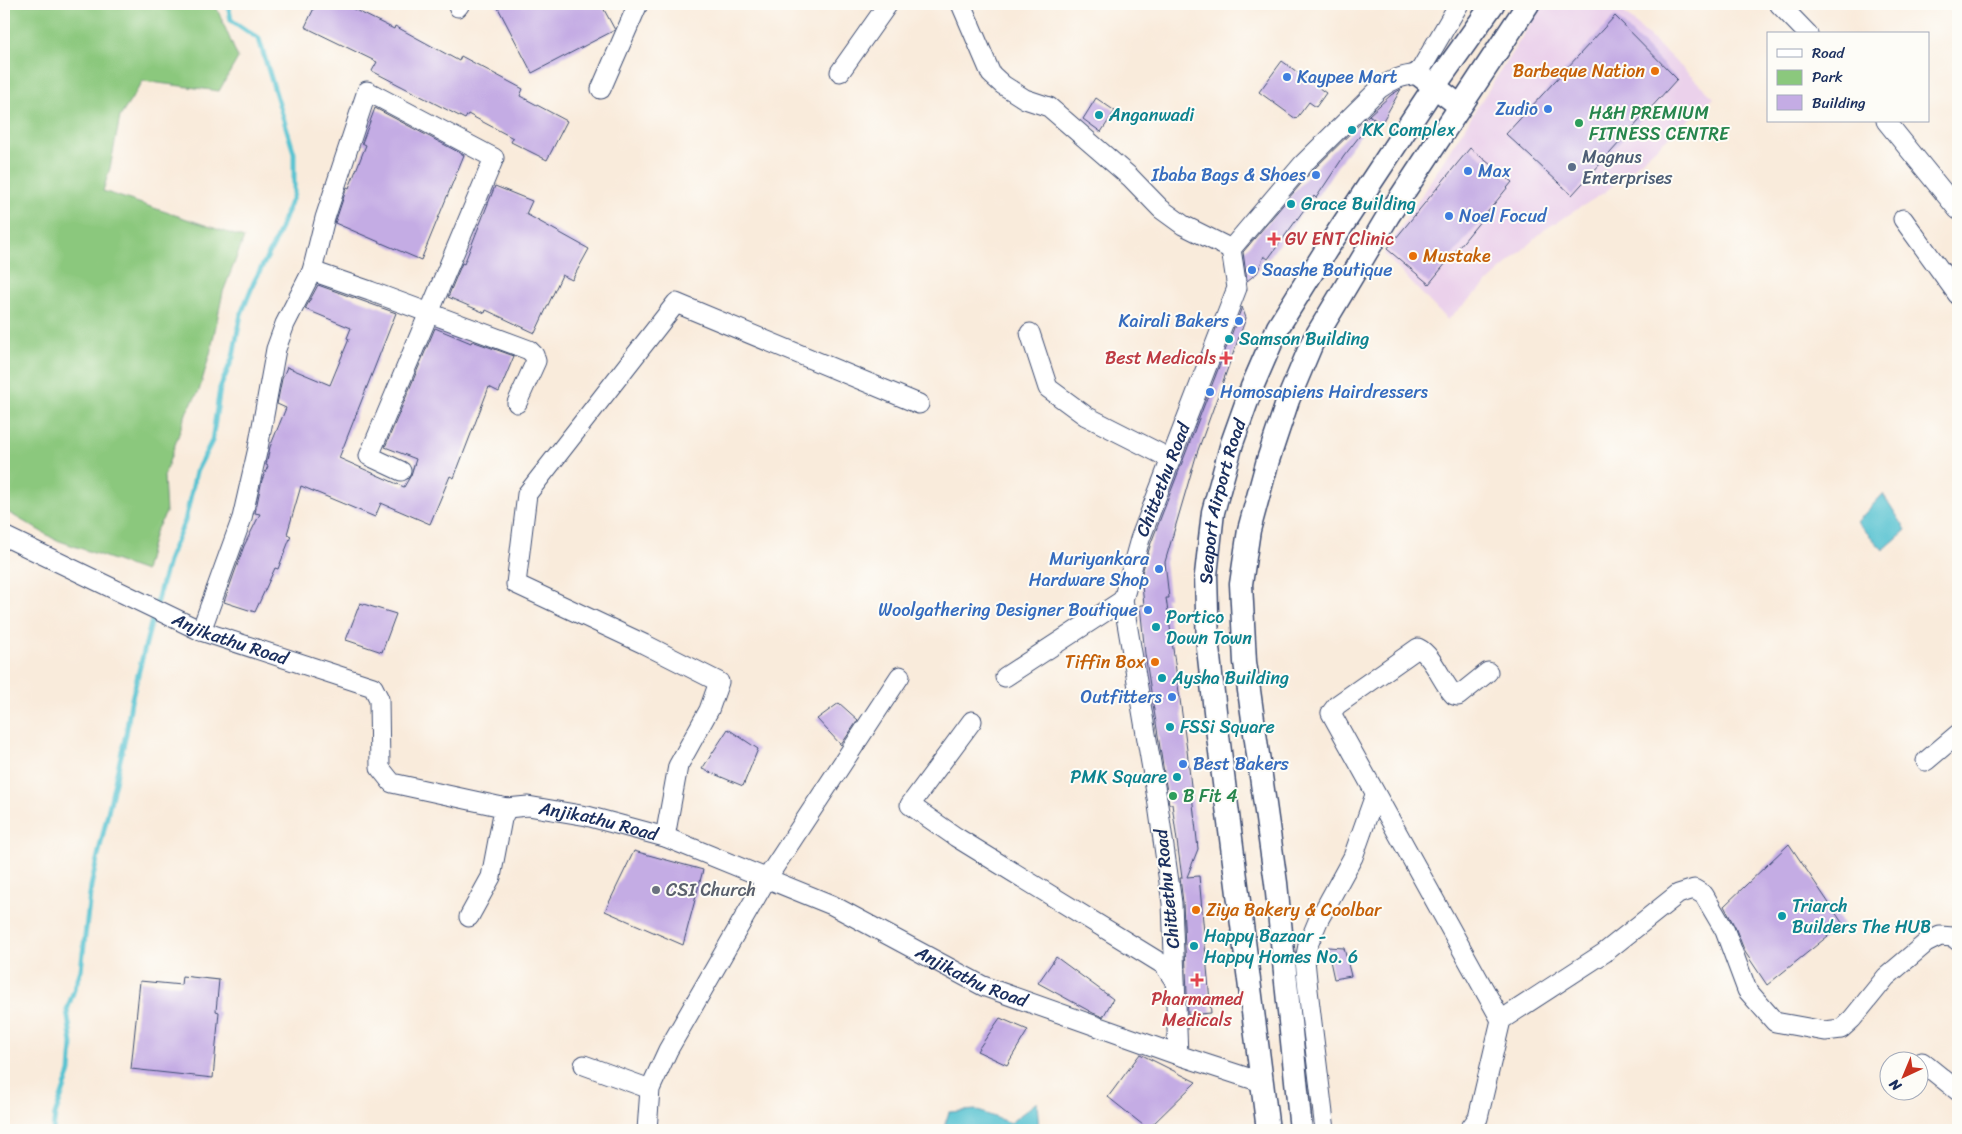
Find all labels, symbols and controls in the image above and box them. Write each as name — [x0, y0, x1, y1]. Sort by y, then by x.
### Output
legend — [1767, 32, 1930, 122]
text: Road — [1812, 40, 1845, 66]
place label: Barbeque Nation — [1513, 55, 1645, 87]
place label: Kaypee Mart — [1297, 61, 1398, 93]
text: Park — [1812, 64, 1843, 90]
marker: Barbeque Nation — [1649, 65, 1661, 77]
marker: Kaypee Mart — [1281, 71, 1293, 83]
text: Building — [1812, 90, 1866, 116]
place label: Zudio — [1495, 93, 1538, 125]
place label: H&H PREMIUM FITNESS CENTRE — [1589, 97, 1730, 150]
place label: Anganwadi — [1108, 99, 1195, 131]
marker: Zudio — [1542, 103, 1554, 115]
marker: Anganwadi — [1093, 109, 1105, 121]
place label: KK Complex — [1362, 114, 1456, 146]
marker: H&H PREMIUM FITNESS CENTRE — [1573, 117, 1585, 129]
marker: KK Complex — [1346, 124, 1358, 136]
place label: Magnus Enterprises — [1582, 141, 1673, 194]
place label: Max — [1478, 155, 1512, 187]
place label: Ibaba Bags & Shoes — [1151, 159, 1307, 191]
marker: Magnus Enterprises — [1566, 161, 1578, 173]
marker: Max — [1462, 165, 1474, 177]
marker: Ibaba Bags & Shoes — [1310, 169, 1322, 181]
place label: Grace Building — [1301, 188, 1416, 220]
marker: Grace Building — [1285, 198, 1297, 210]
place label: Noel Focud — [1459, 200, 1548, 232]
marker: Noel Focud — [1443, 210, 1455, 222]
place label: GV ENT Clinic — [1285, 223, 1394, 255]
marker: GV ENT Clinic — [1267, 232, 1281, 246]
place label: Mustake — [1423, 240, 1491, 272]
marker: Mustake — [1407, 250, 1419, 262]
place label: Saashe Boutique — [1262, 254, 1392, 286]
marker: Saashe Boutique — [1246, 264, 1258, 276]
place label: Kairali Bakers — [1119, 305, 1230, 337]
marker: Kairali Bakers — [1233, 315, 1245, 327]
place label: Samson Building — [1239, 323, 1369, 355]
marker: Samson Building — [1223, 333, 1235, 345]
place label: Best Medicals — [1105, 342, 1217, 374]
marker: Best Medicals — [1220, 352, 1232, 364]
place label: Homosapiens Hairdressers — [1220, 376, 1429, 408]
marker: Homosapiens Hairdressers — [1204, 386, 1216, 398]
street label: Seaport Airport Road — [1190, 413, 1256, 584]
street label: Chittethu Road — [1126, 417, 1200, 541]
place label: Muriyankara Hardware Shop — [1029, 543, 1150, 596]
marker: Muriyankara Hardware Shop — [1153, 563, 1165, 575]
place label: Woolgathering Designer Boutique — [878, 594, 1138, 626]
place label: Portico Down Town — [1166, 601, 1252, 654]
street label: Anjikathu Road — [166, 603, 294, 675]
marker: Woolgathering Designer Boutique — [1142, 604, 1154, 616]
marker: Portico Down Town — [1150, 621, 1162, 633]
place label: Tiffin Box — [1065, 646, 1146, 678]
marker: Tiffin Box — [1149, 656, 1161, 668]
place label: Aysha Building — [1171, 662, 1289, 694]
marker: Aysha Building — [1156, 672, 1168, 684]
place label: Outfitters — [1081, 681, 1163, 713]
marker: Outfitters — [1166, 691, 1178, 703]
place label: FSSi Square — [1180, 711, 1275, 743]
marker: FSSi Square — [1164, 721, 1176, 733]
place label: Best Bakers — [1193, 748, 1290, 780]
marker: Best Bakers — [1177, 758, 1189, 770]
place label: PMK Square — [1070, 761, 1167, 793]
marker: PMK Square — [1171, 771, 1183, 783]
place label: B Fit 4 — [1183, 780, 1238, 812]
marker: B Fit 4 — [1167, 790, 1179, 802]
street label: Anjikathu Road — [536, 792, 663, 851]
street label: Chittethu Road — [1145, 826, 1189, 950]
place label: CSI Church — [666, 874, 756, 906]
marker: CSI Church — [650, 884, 662, 896]
place label: Triarch Builders The HUB — [1792, 890, 1931, 943]
place label: Ziya Bakery & Coolbar — [1206, 894, 1383, 926]
marker: Ziya Bakery & Coolbar — [1190, 904, 1202, 916]
marker: Triarch Builders The HUB — [1776, 910, 1788, 922]
place label: Happy Bazaar - Happy Homes No. 6 — [1204, 920, 1358, 973]
street label: Anjikathu Road — [909, 936, 1033, 1017]
marker: Happy Bazaar - Happy Homes No. 6 — [1188, 940, 1200, 952]
marker: Pharmamed Medicals — [1191, 974, 1203, 986]
place label: Pharmamed Medicals — [1151, 983, 1244, 1036]
north arrow — [1880, 1052, 1930, 1102]
text: N — [1883, 1072, 1908, 1098]

